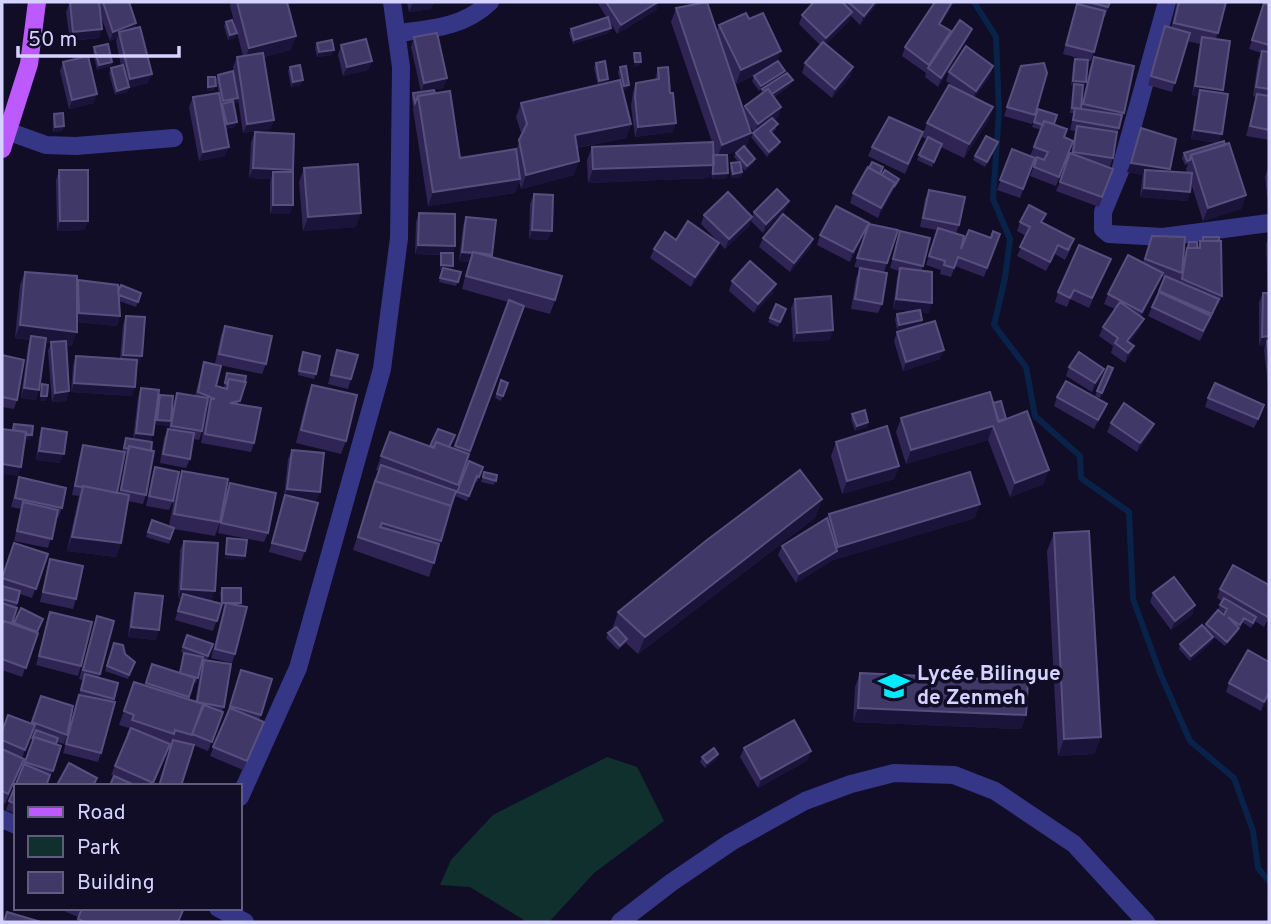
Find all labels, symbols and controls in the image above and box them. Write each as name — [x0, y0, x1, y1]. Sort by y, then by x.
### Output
scale bar — [18, 14, 178, 58]
text: 50 m — [28, 27, 77, 54]
place label: Lycée Bilingue de Zenmeh — [917, 661, 1061, 712]
school or university icon: Lycée Bilingue de Zenmeh — [877, 669, 911, 703]
legend — [14, 784, 242, 910]
text: Road — [77, 800, 126, 827]
text: Park — [77, 835, 120, 862]
text: Building — [77, 870, 155, 897]

